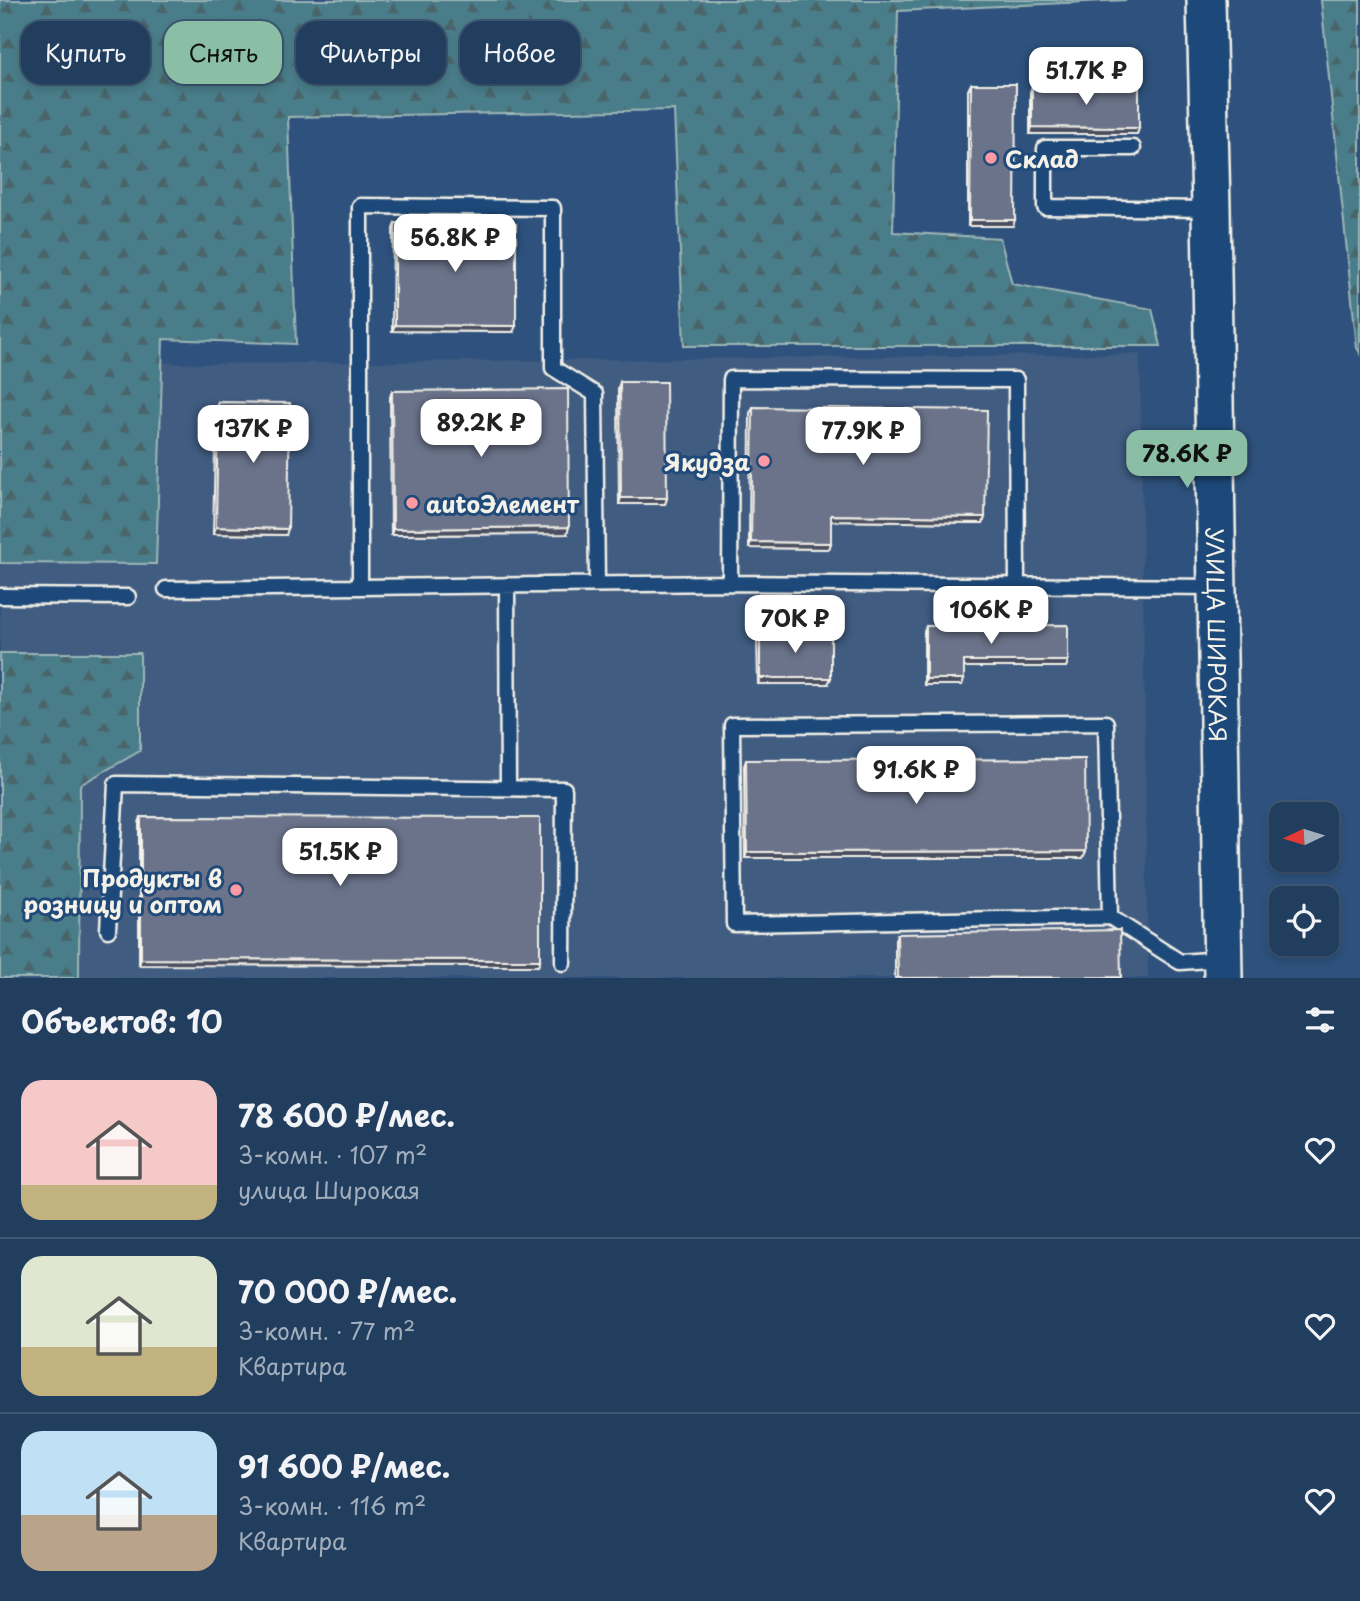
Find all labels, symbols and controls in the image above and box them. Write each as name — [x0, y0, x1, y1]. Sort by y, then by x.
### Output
chip: Купить — [21, 21, 150, 84]
chip: Снять — [164, 21, 282, 84]
chip: Фильтры — [296, 21, 446, 84]
chip: Новое — [460, 21, 580, 84]
pin: 51.7K ₽ — [1021, 48, 1151, 107]
text: 51.7K ₽ — [1045, 52, 1127, 87]
place label: Склад — [1005, 141, 1079, 176]
marker: Склад — [983, 150, 999, 166]
pin: 56.8K ₽ — [390, 215, 520, 274]
text: 56.8K ₽ — [410, 219, 500, 254]
pin: 89.2K ₽ — [416, 400, 546, 459]
text: 89.2K ₽ — [437, 404, 525, 439]
pin: 137K ₽ — [196, 406, 310, 465]
pin: 77.9K ₽ — [798, 407, 928, 467]
text: 137K ₽ — [214, 410, 292, 445]
text: 77.9K ₽ — [822, 412, 904, 447]
pin: 78.6K ₽ — [1122, 430, 1252, 490]
text: 78.6K ₽ — [1142, 435, 1232, 470]
place label: Якудза — [664, 444, 750, 479]
marker: Якудза — [756, 453, 772, 469]
place label: autoЭлемент — [426, 486, 580, 521]
marker: autoЭлемент — [404, 495, 420, 511]
street label: УЛИЦА ШИРОКАЯ — [1198, 527, 1237, 742]
pin: 106K ₽ — [934, 586, 1048, 646]
text: 106K ₽ — [949, 591, 1033, 626]
pin: 70K ₽ — [746, 596, 844, 655]
text: 70K ₽ — [761, 600, 829, 635]
pin: 91.6K ₽ — [851, 746, 981, 806]
text: 91.6K ₽ — [873, 751, 959, 786]
north arrow — [1269, 802, 1339, 872]
map controls — [1269, 802, 1339, 956]
pin: 51.5K ₽ — [275, 828, 405, 888]
text: 51.5K ₽ — [298, 833, 382, 868]
place label: Продукты в розницу и оптом — [24, 860, 222, 921]
marker: Продукты в розницу и оптом — [228, 882, 244, 898]
button: locate — [1269, 886, 1339, 956]
text: Объектов: 10 — [21, 998, 223, 1043]
icon: filters — [1301, 1001, 1339, 1039]
text: 78 600 ₽/мес. — [238, 1092, 455, 1137]
icon: home — [77, 1108, 161, 1192]
icon: heart — [1301, 1131, 1339, 1169]
text: 3-комн. · 107 m² — [238, 1137, 427, 1172]
text: улица Широкая — [238, 1172, 420, 1207]
text: 70 000 ₽/мес. — [238, 1268, 457, 1313]
icon: home — [77, 1284, 161, 1368]
icon: heart — [1301, 1307, 1339, 1345]
text: 3-комн. · 77 m² — [238, 1313, 415, 1348]
text: Квартира — [238, 1348, 346, 1383]
text: 91 600 ₽/мес. — [238, 1443, 450, 1488]
icon: home — [77, 1459, 161, 1543]
icon: heart — [1301, 1482, 1339, 1520]
text: 3-комн. · 116 m² — [238, 1488, 426, 1523]
text: Квартира — [238, 1523, 346, 1558]

